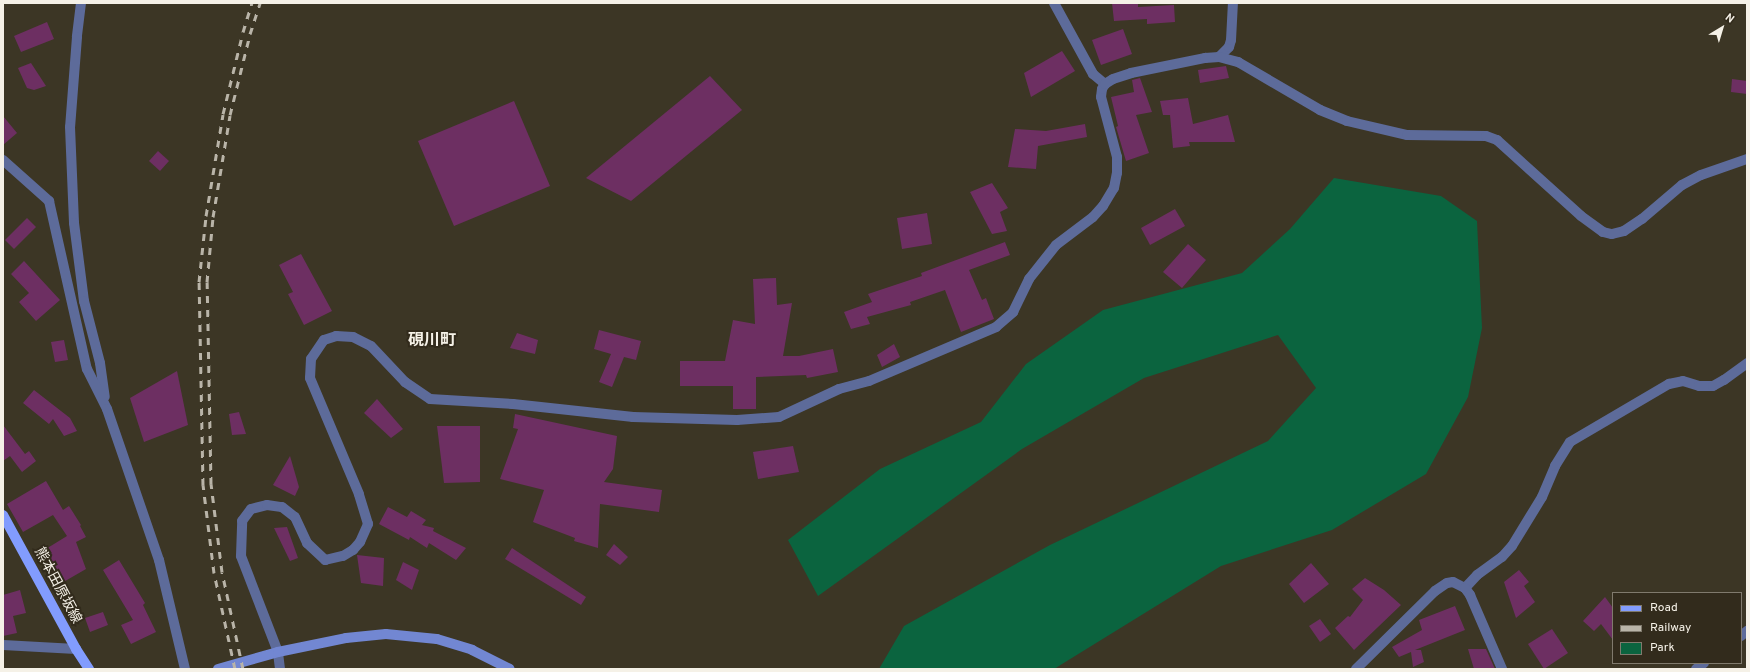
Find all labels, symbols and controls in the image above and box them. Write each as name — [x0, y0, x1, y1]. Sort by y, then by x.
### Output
north arrow — [1702, 8, 1742, 48]
text: N — [1722, 11, 1737, 26]
district label: 硯川町 — [408, 331, 456, 351]
street label: 熊本田原坂線 — [30, 545, 84, 627]
legend — [1612, 592, 1742, 664]
text: Road — [1650, 600, 1678, 616]
text: Railway — [1650, 620, 1691, 636]
text: Park — [1650, 640, 1675, 656]

